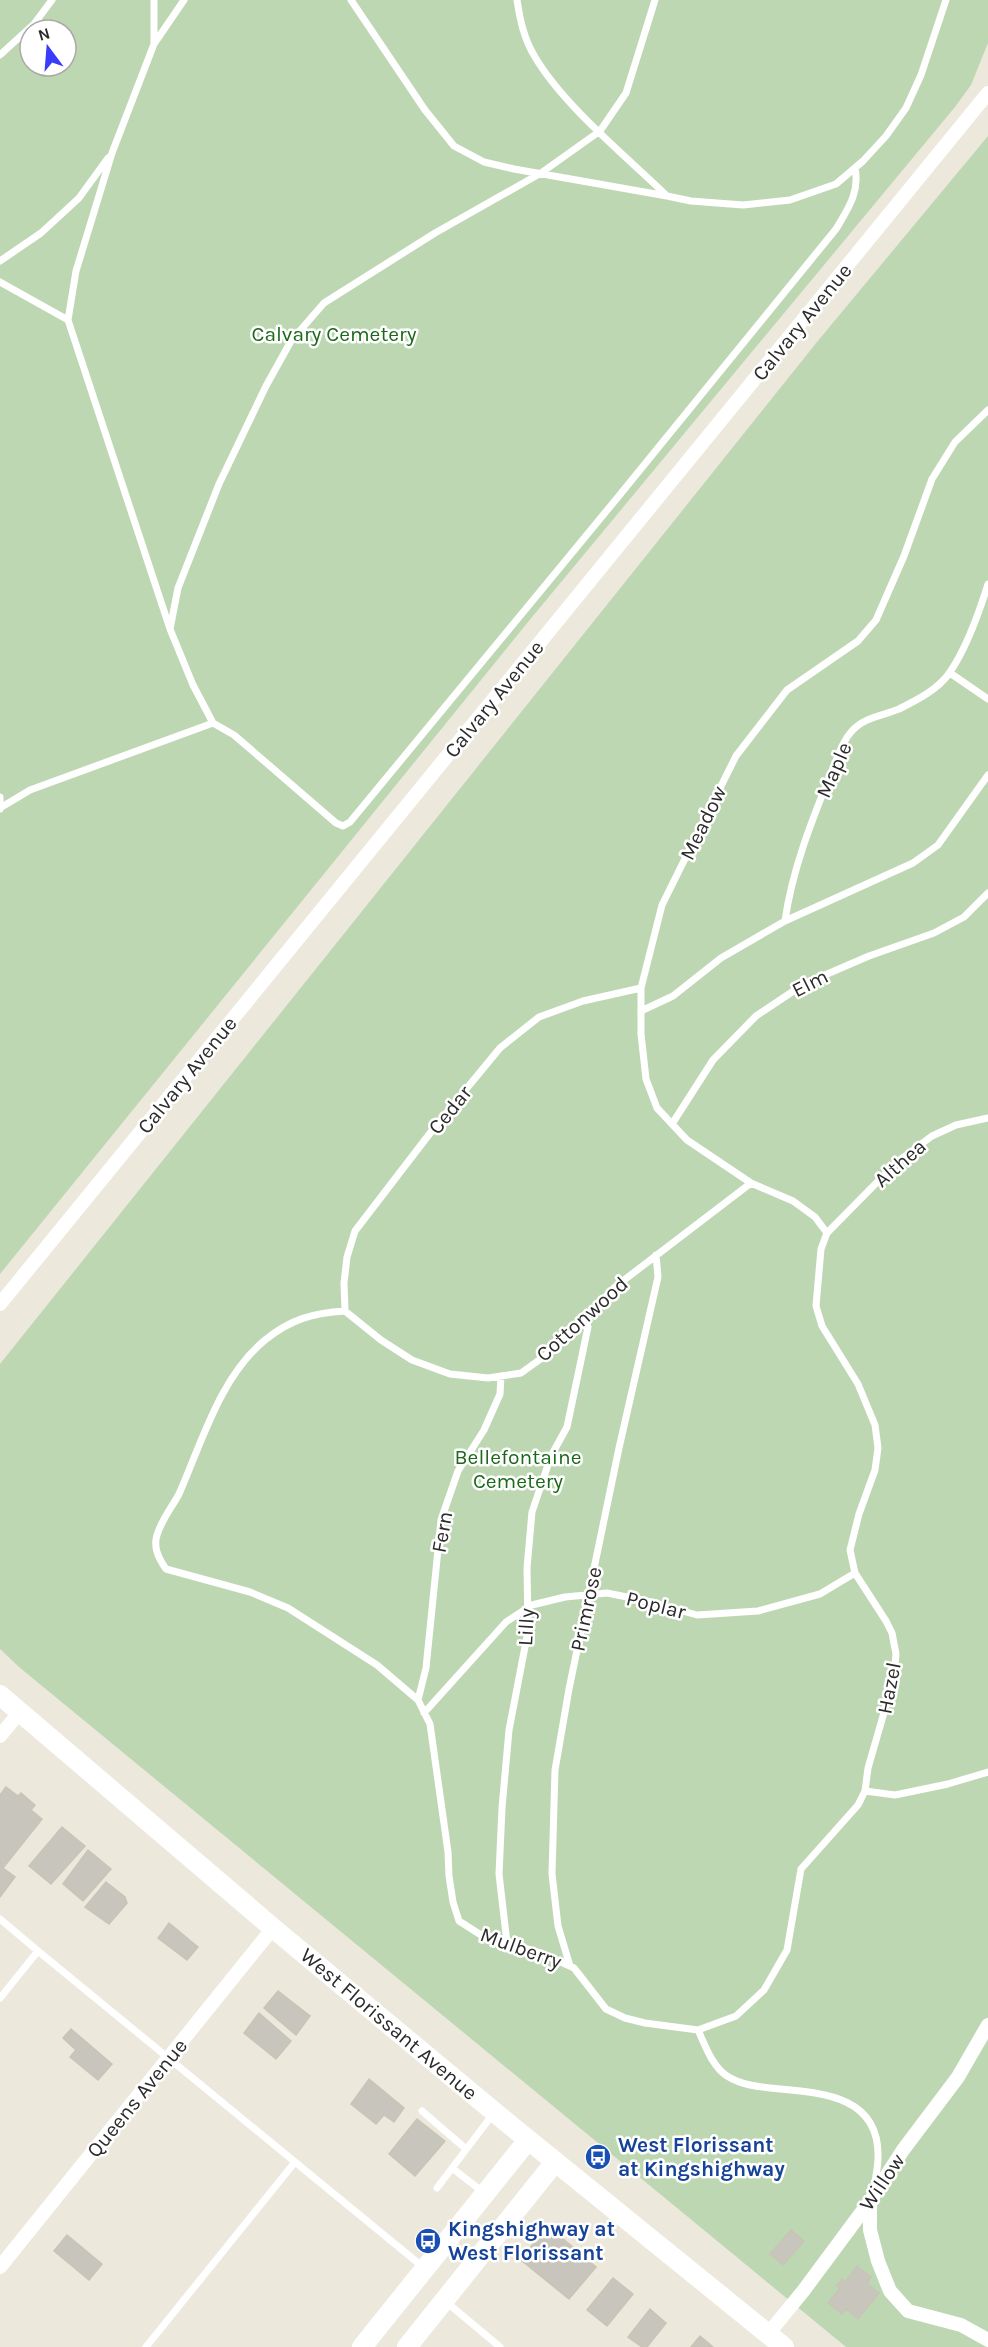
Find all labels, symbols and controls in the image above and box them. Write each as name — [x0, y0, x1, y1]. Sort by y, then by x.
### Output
north arrow — [18, 18, 78, 78]
text: N — [36, 23, 52, 45]
street label: Calvary Avenue — [747, 259, 857, 385]
park label: Calvary Cemetery — [252, 322, 417, 346]
street label: Calvary Avenue — [439, 636, 549, 762]
street label: Maple — [811, 738, 857, 802]
street label: Meadow — [675, 782, 731, 864]
street label: Elm — [788, 964, 832, 1002]
street label: Calvary Avenue — [132, 1012, 242, 1138]
street label: Cedar — [423, 1081, 477, 1139]
street label: Althea — [869, 1134, 931, 1192]
street label: Cottonwood — [531, 1272, 633, 1366]
park label: Bellefontaine Cemetery — [455, 1445, 581, 1493]
street label: Fern — [427, 1509, 457, 1555]
street label: Primrose — [565, 1564, 607, 1654]
street label: Poplar — [624, 1586, 689, 1624]
street label: Lilly — [513, 1607, 539, 1646]
street label: Hazel — [872, 1660, 906, 1716]
street label: Mulberry — [477, 1922, 565, 1974]
street label: West Florissant Avenue — [296, 1943, 482, 2105]
street label: Queens Avenue — [82, 2034, 192, 2162]
place label: West Florissant at Kingshighway — [618, 2133, 785, 2181]
bus stop icon: West Florissant at Kingshighway — [583, 2142, 613, 2172]
street label: Willow — [854, 2149, 910, 2215]
place label: Kingshighway at West Florissant — [448, 2217, 615, 2265]
bus stop icon: Kingshighway at West Florissant — [413, 2226, 443, 2256]

